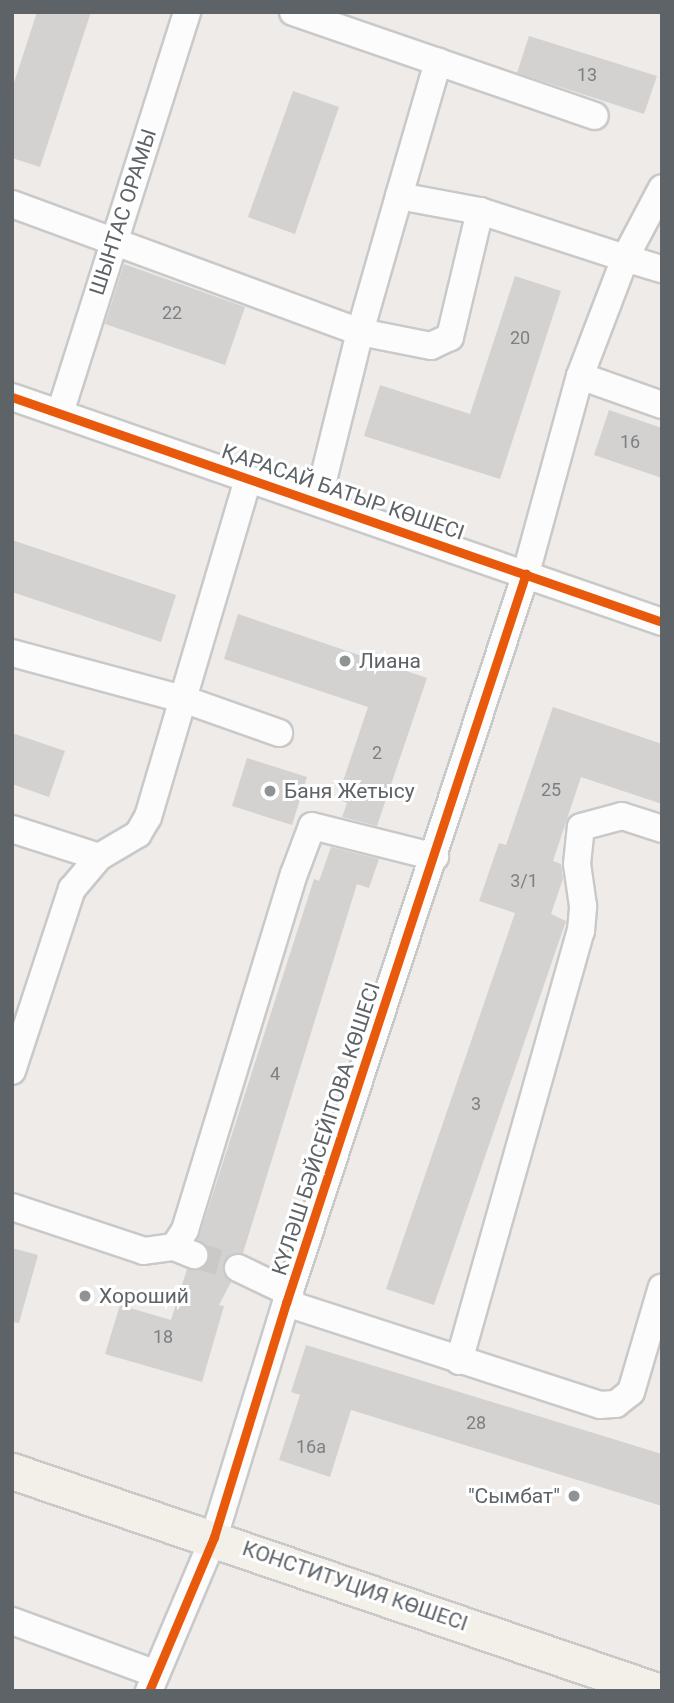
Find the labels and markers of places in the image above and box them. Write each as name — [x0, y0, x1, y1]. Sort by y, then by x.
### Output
place label: Лиана — [359, 648, 421, 674]
marker: Лиана — [337, 653, 353, 669]
place label: Баня Жетысу — [284, 778, 415, 804]
marker: Баня Жетысу — [262, 783, 278, 799]
place label: Хороший — [99, 1283, 189, 1309]
marker: Хороший — [77, 1288, 93, 1304]
place label: "Сымбат" — [468, 1483, 560, 1509]
marker: "Сымбат" — [566, 1488, 582, 1504]

